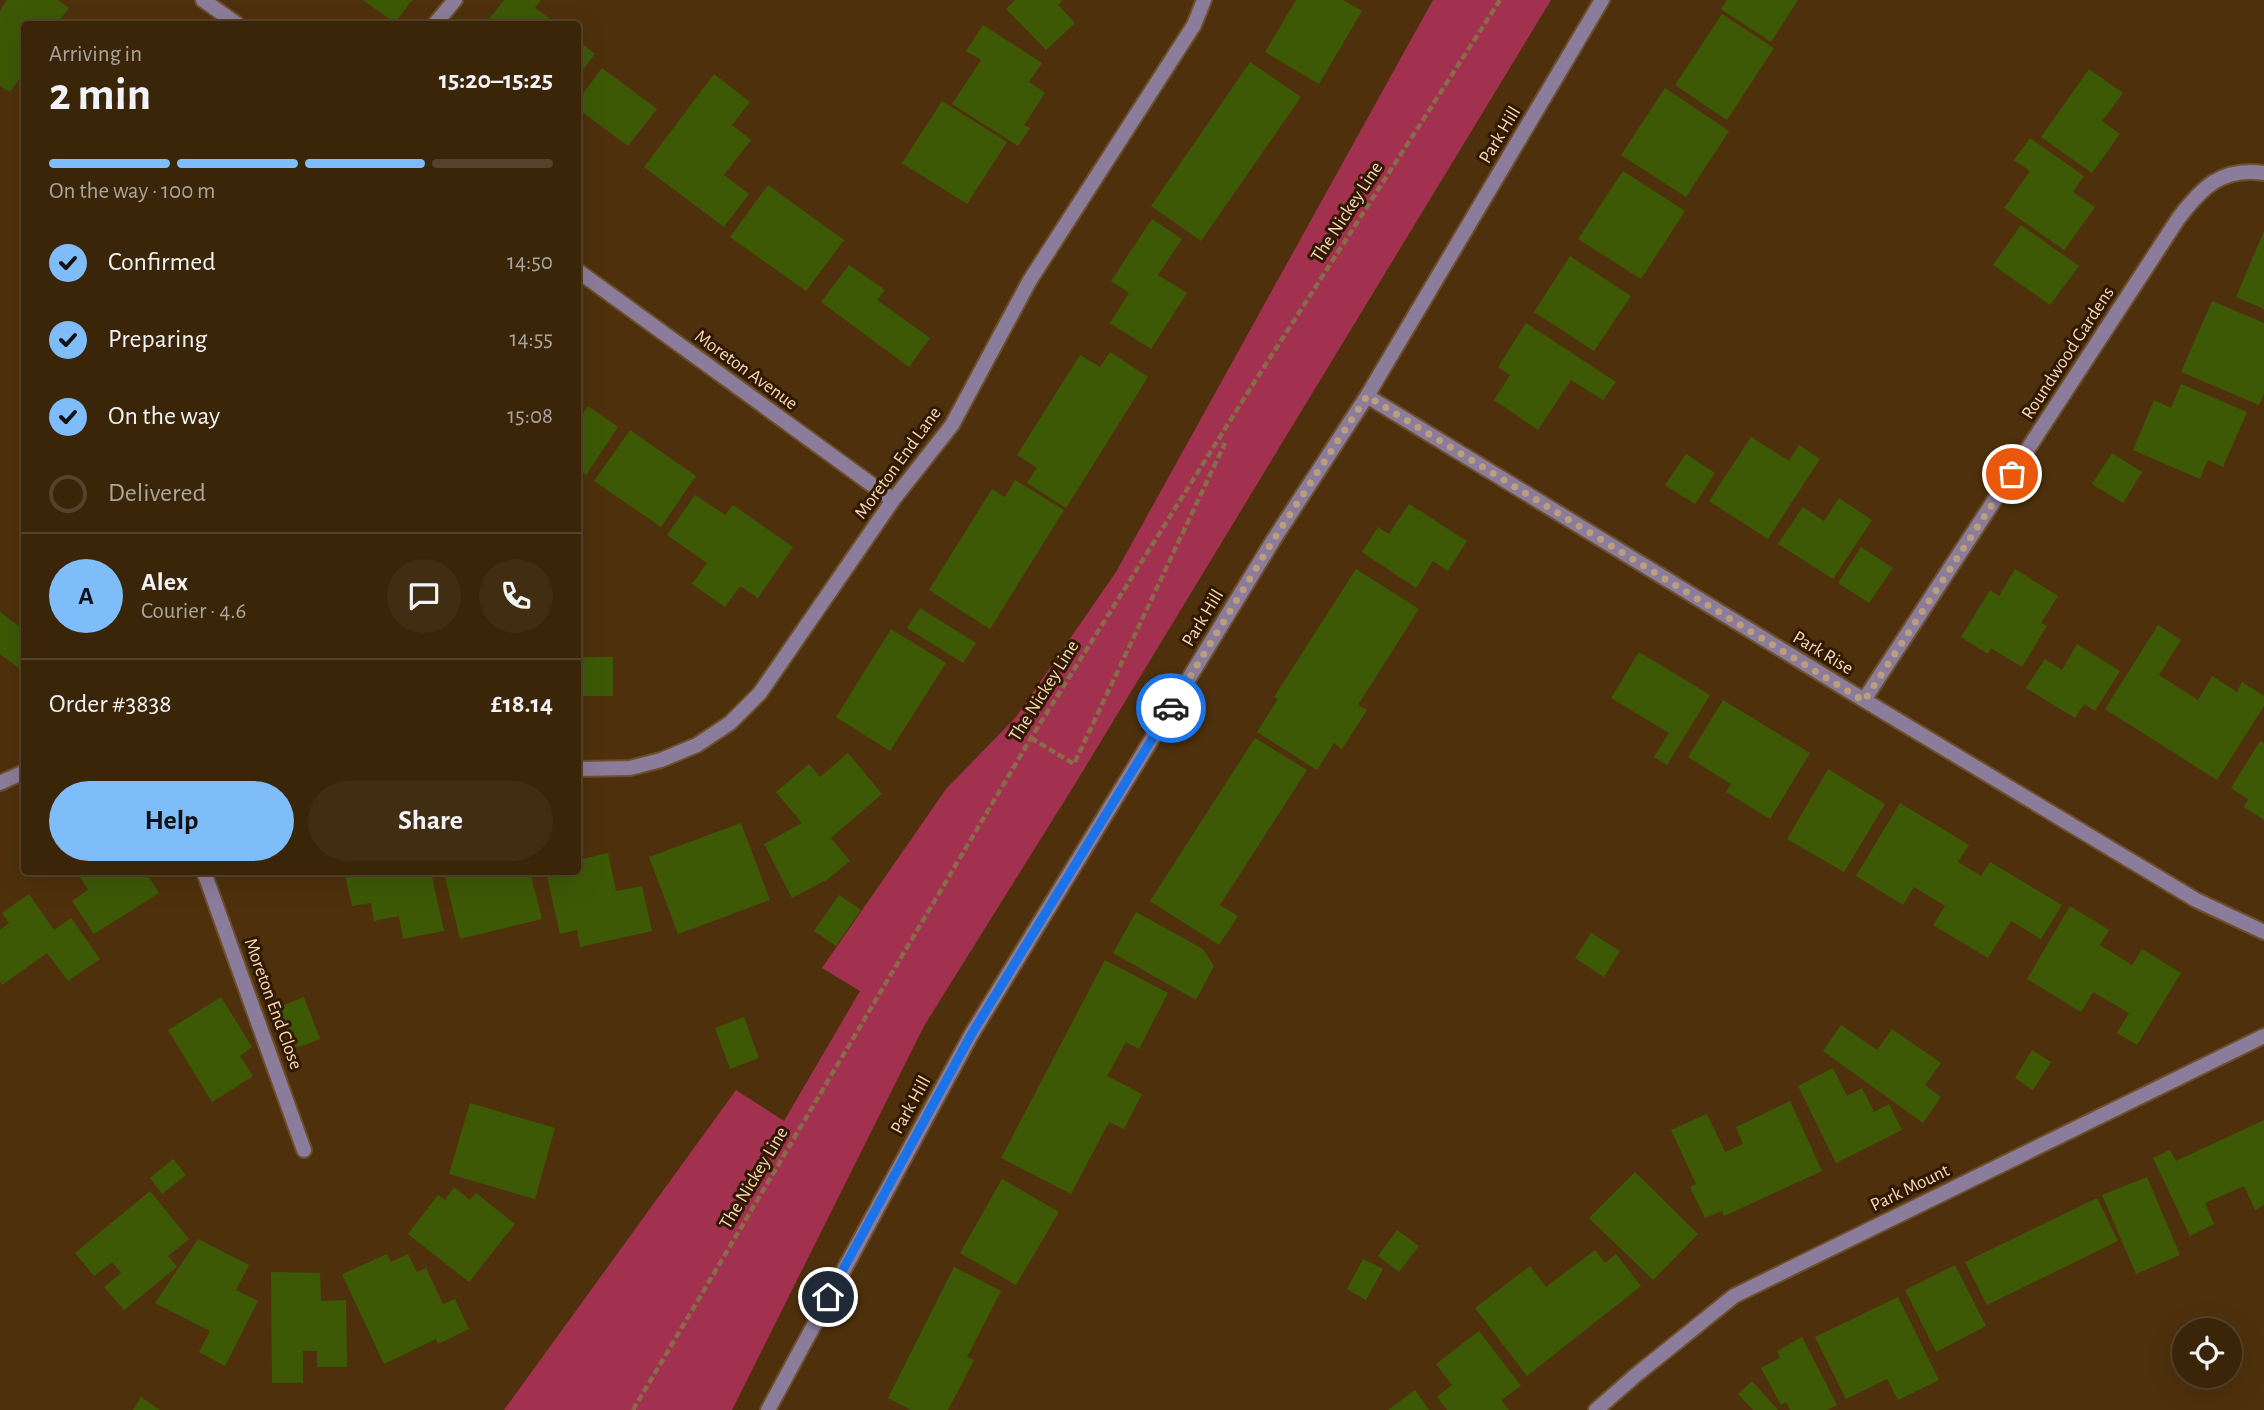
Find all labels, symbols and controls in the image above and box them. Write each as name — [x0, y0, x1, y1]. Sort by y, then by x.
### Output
text: Arriving in — [49, 43, 142, 66]
text: 15:20–15:25 — [439, 67, 553, 93]
text: 2 min — [49, 72, 151, 118]
street label: Park Hill — [1476, 103, 1524, 167]
street label: The Nickey Line — [1308, 159, 1386, 265]
text: On the way · 100 m — [49, 180, 216, 203]
icon: check — [49, 244, 87, 282]
text: Confirmed — [108, 249, 216, 275]
text: 14:50 — [507, 251, 553, 274]
street label: Roundwood Gardens — [2018, 283, 2118, 423]
icon: check — [49, 321, 87, 359]
text: Preparing — [108, 326, 207, 352]
street label: Moreton Avenue — [691, 326, 801, 414]
text: 14:55 — [510, 328, 553, 351]
icon: check — [49, 398, 87, 436]
text: On the way — [108, 403, 220, 429]
street label: Moreton End Lane — [851, 403, 945, 523]
text: 15:08 — [507, 405, 553, 428]
pin — [1982, 444, 2042, 504]
icon: bag — [1993, 455, 2031, 493]
text: Delivered — [108, 480, 206, 506]
button: chat — [387, 559, 461, 633]
button: phone — [479, 559, 553, 633]
text: Alex — [141, 569, 188, 595]
text: A — [78, 583, 94, 609]
street label: Park Hill — [1179, 586, 1227, 650]
text: Courier · 4.6 — [141, 600, 246, 623]
street label: Park Rise — [1789, 628, 1857, 678]
street label: The Nickey Line — [1005, 637, 1083, 745]
courier — [1136, 673, 1206, 743]
icon: car — [1152, 689, 1190, 727]
text: Order #3838 — [49, 691, 172, 717]
text: £18.14 — [491, 691, 553, 717]
button: Help — [49, 781, 294, 861]
button: Share — [308, 781, 553, 861]
street label: Moreton End Close — [240, 936, 306, 1072]
street label: Park Hill — [887, 1073, 935, 1137]
street label: The Nickey Line — [716, 1124, 792, 1232]
street label: Park Mount — [1868, 1161, 1952, 1215]
pin — [798, 1267, 858, 1327]
icon: home — [809, 1278, 847, 1316]
map controls — [2172, 1318, 2242, 1388]
button: locate — [2172, 1318, 2242, 1388]

